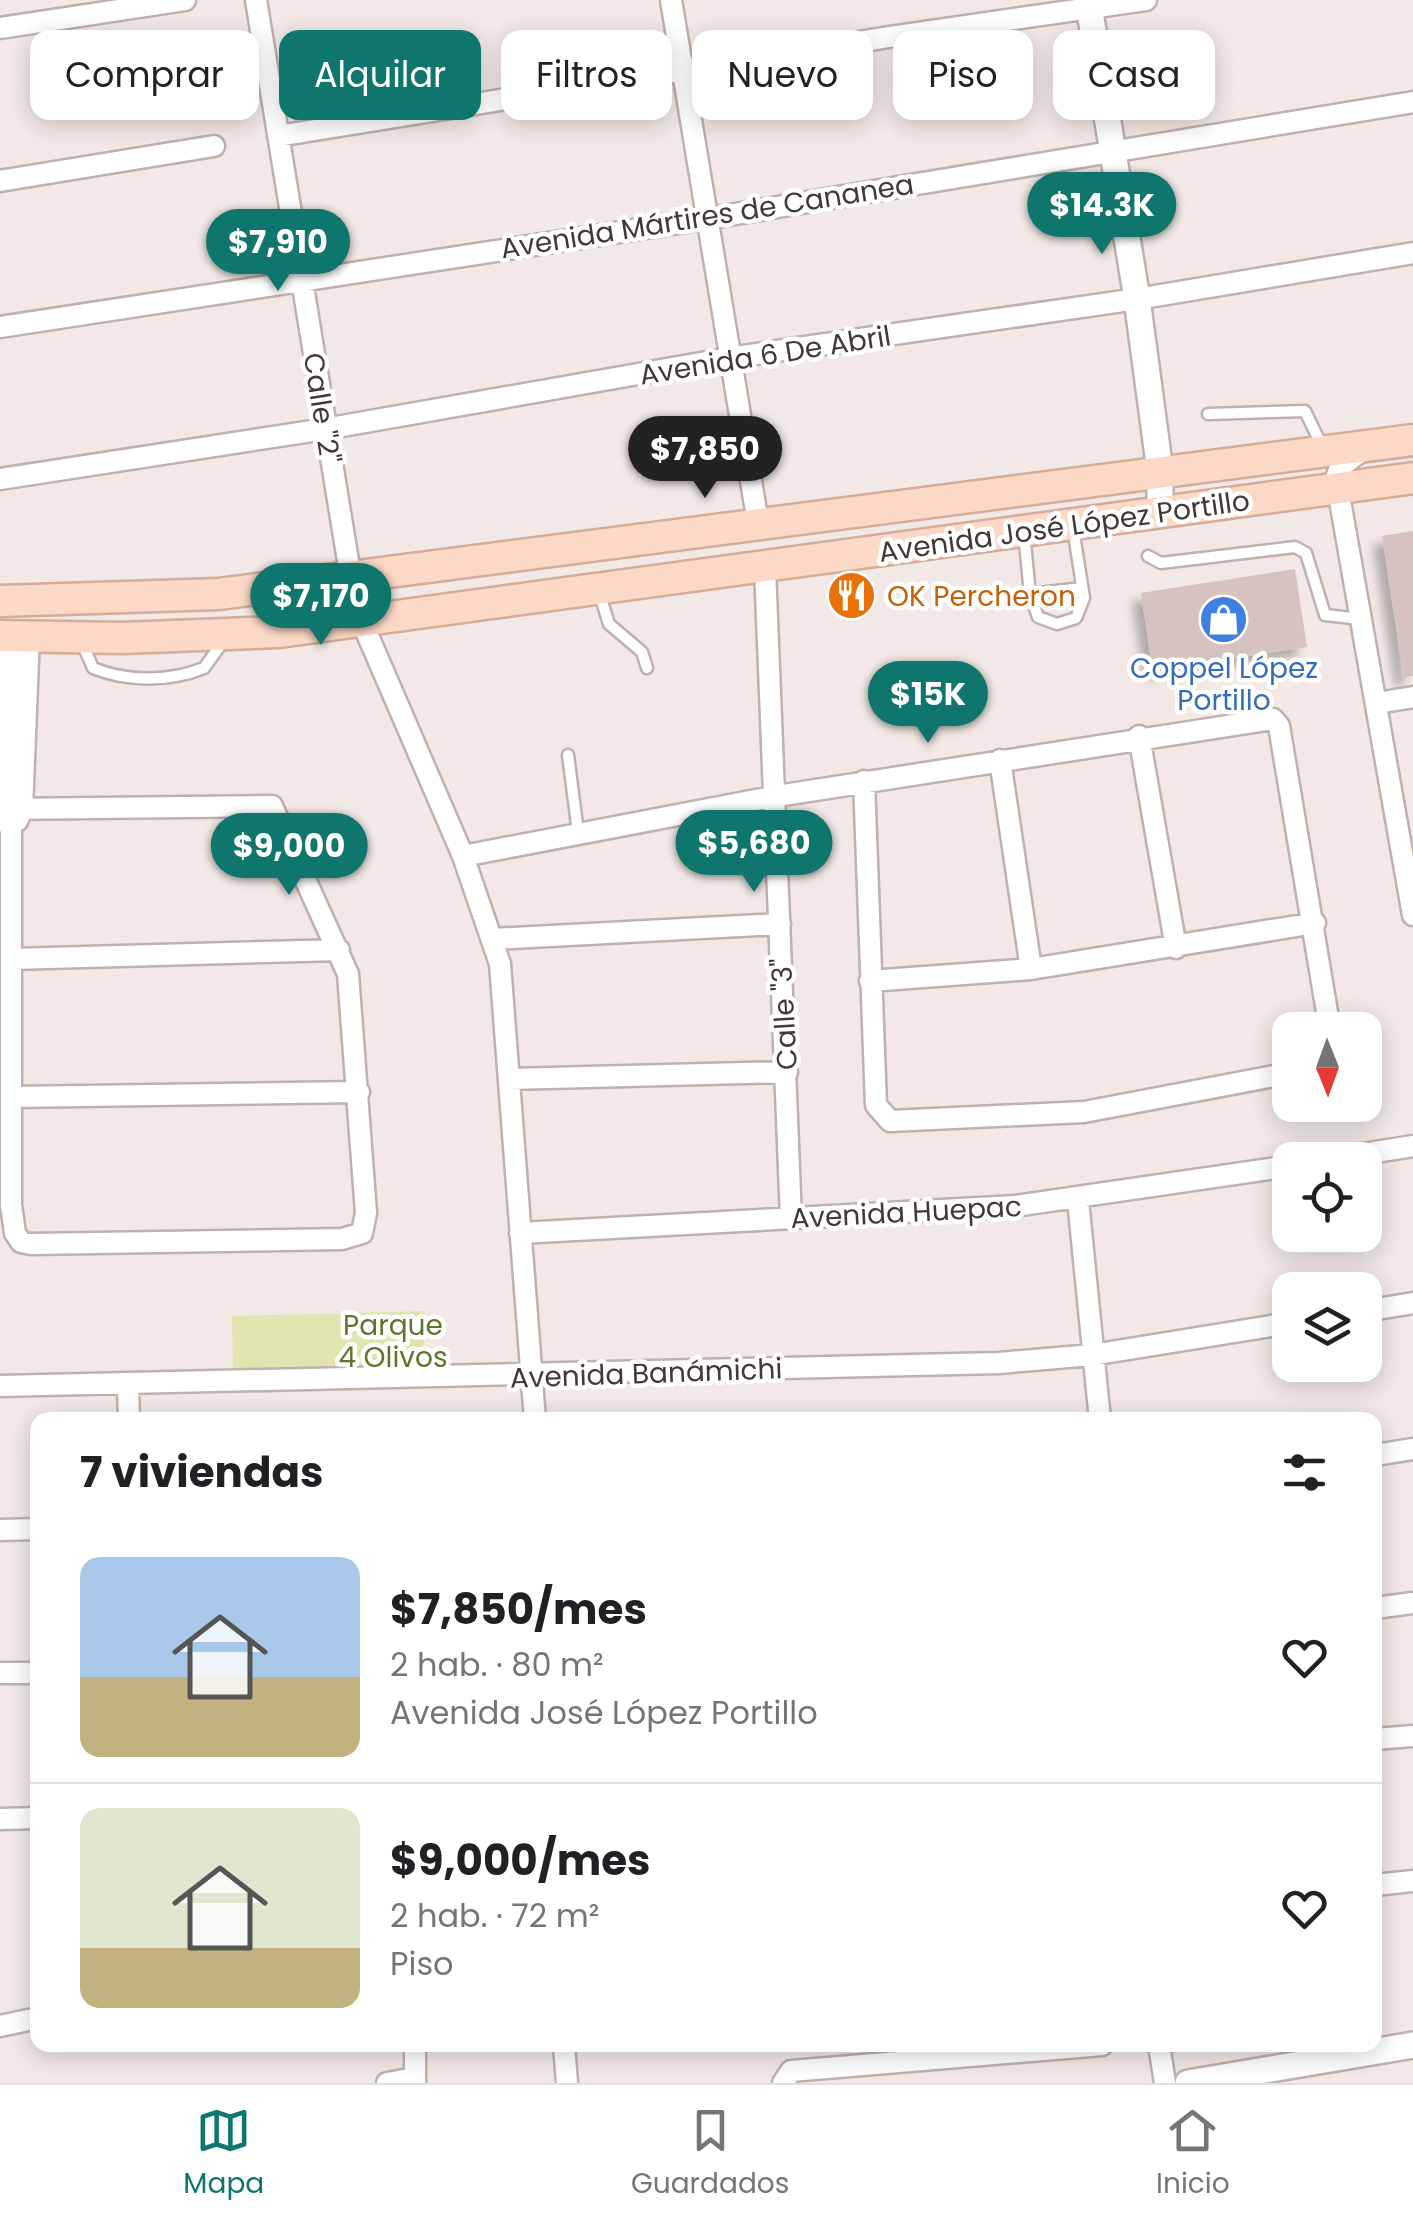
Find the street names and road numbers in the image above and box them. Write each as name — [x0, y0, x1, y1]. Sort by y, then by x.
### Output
street label: Avenida Mártires de Cananea — [498, 165, 917, 268]
street label: Avenida 6 De Abril — [637, 316, 894, 395]
street label: Calle "2" — [294, 350, 349, 466]
street label: Avenida José López Portillo — [876, 481, 1252, 572]
street label: Calle "3" — [762, 957, 807, 1071]
street label: Avenida Huepac — [789, 1187, 1023, 1238]
street label: Avenida Banámichi — [509, 1349, 783, 1398]

